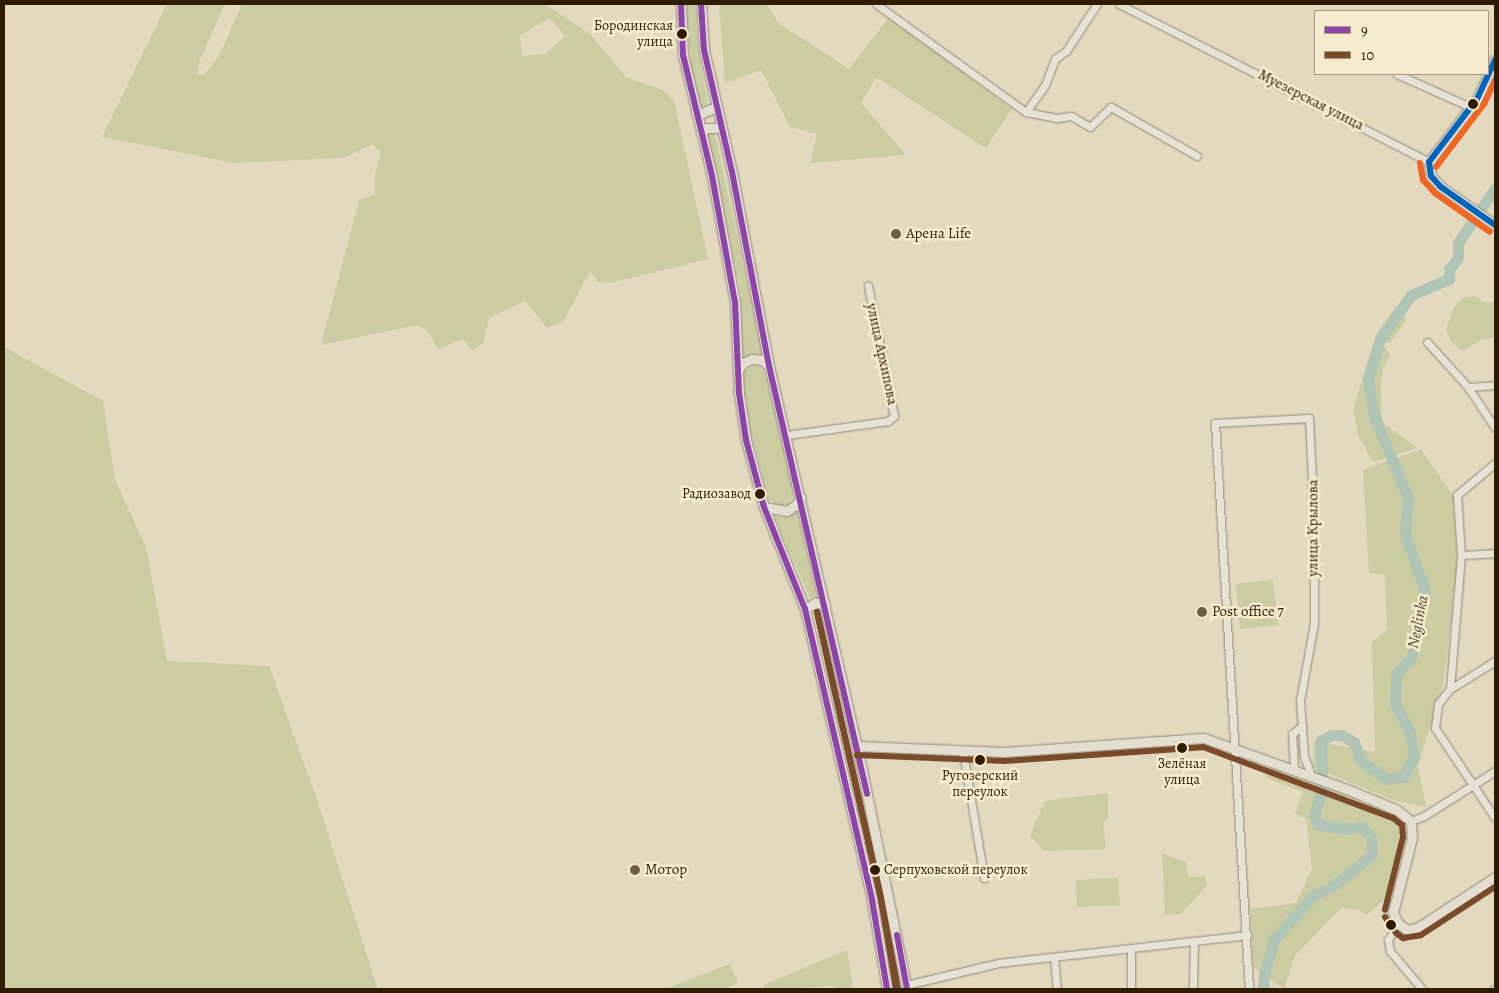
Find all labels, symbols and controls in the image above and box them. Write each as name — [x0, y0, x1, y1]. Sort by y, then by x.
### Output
legend — [1314, 10, 1489, 75]
place label: Бородинская улица — [594, 18, 673, 50]
text: 9 — [1361, 20, 1368, 40]
marker: Бородинская улица — [677, 29, 687, 39]
text: 10 — [1361, 45, 1374, 65]
street label: Муезерская улица — [1255, 66, 1367, 134]
unlabelled marker — [1468, 99, 1478, 109]
place label: Арена Life — [906, 225, 971, 243]
marker: Арена Life — [890, 228, 902, 240]
street label: улица Архипова — [862, 301, 902, 407]
street label: улица Крылова — [1304, 479, 1322, 577]
place label: Радиозавод — [682, 486, 751, 502]
marker: Радиозавод — [755, 489, 765, 499]
water label: Neglinka — [1403, 594, 1433, 650]
place label: Post office 7 — [1212, 603, 1284, 621]
marker: Post office 7 — [1196, 606, 1208, 618]
marker: Зелёная улица — [1177, 743, 1187, 753]
marker: Ругозерский переулок — [975, 755, 985, 765]
place label: Зелёная улица — [1158, 756, 1206, 789]
place label: Ругозерский переулок — [942, 768, 1018, 800]
place label: Мотор — [645, 861, 687, 879]
place label: Серпуховской переулок — [884, 862, 1028, 878]
marker: Мотор — [629, 864, 641, 876]
marker: Серпуховской переулок — [870, 865, 880, 875]
unlabelled marker — [1386, 920, 1396, 930]

